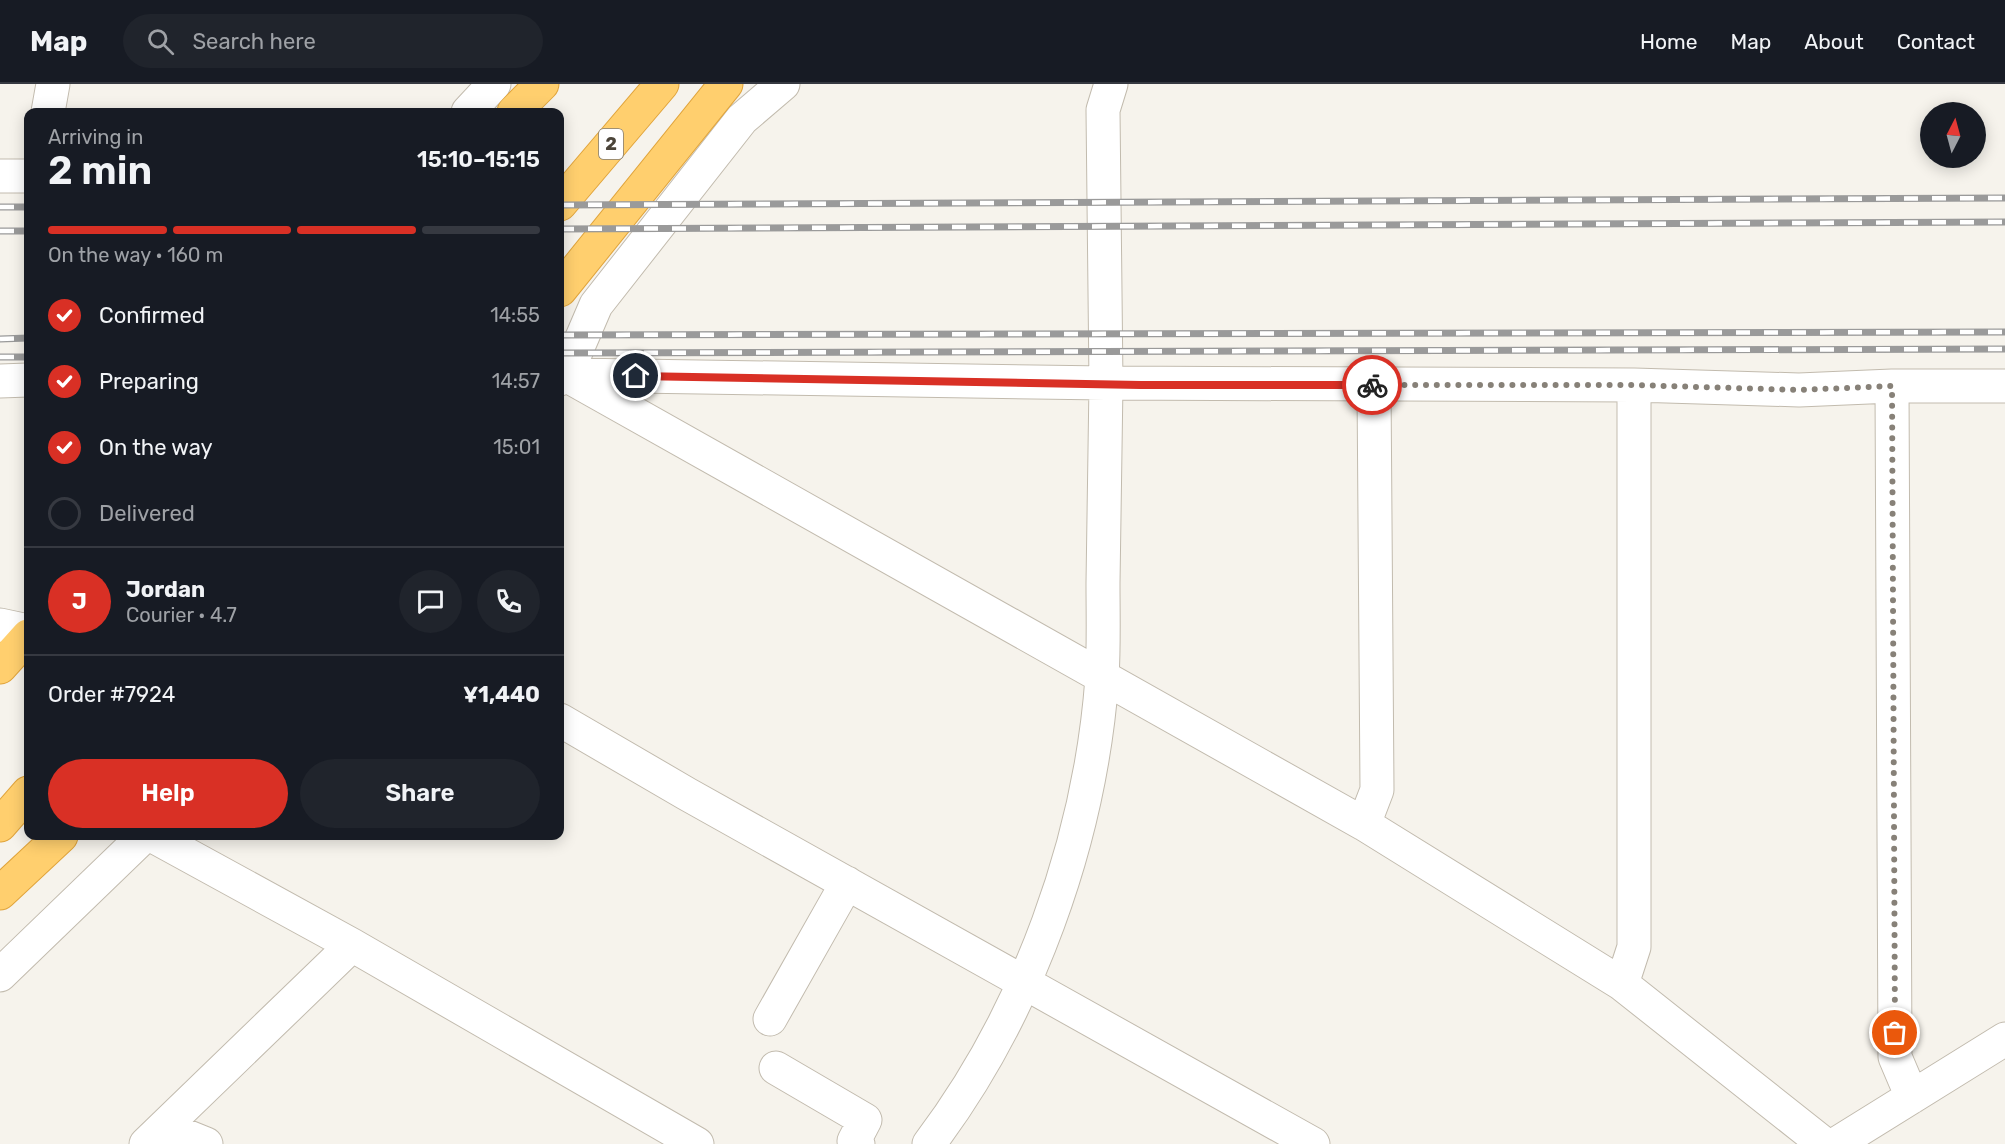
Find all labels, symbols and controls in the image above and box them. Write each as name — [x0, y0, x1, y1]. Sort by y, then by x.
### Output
search box — [123, 14, 543, 68]
text: Map — [30, 25, 87, 58]
icon: search — [144, 25, 177, 58]
text: Search here — [192, 28, 316, 55]
text: Home — [1640, 29, 1697, 54]
text: Map — [1730, 29, 1771, 54]
text: About — [1804, 29, 1864, 54]
text: Contact — [1897, 29, 1975, 54]
north arrow — [1920, 102, 1986, 168]
map controls — [1920, 102, 1986, 168]
text: Arriving in — [48, 125, 143, 149]
road number: 2 — [599, 129, 623, 159]
text: 15:10–15:15 — [417, 146, 540, 173]
text: 2 min — [48, 148, 152, 194]
text: On the way · 160 m — [48, 243, 223, 267]
icon: check — [48, 299, 81, 332]
text: Confirmed — [99, 302, 205, 329]
text: 14:55 — [490, 303, 540, 327]
pin — [610, 350, 661, 401]
courier — [1342, 355, 1402, 415]
icon: home — [619, 359, 652, 392]
icon: check — [48, 365, 81, 398]
text: Preparing — [99, 368, 199, 395]
text: 14:57 — [492, 369, 540, 393]
icon: bike — [1356, 369, 1389, 402]
icon: check — [48, 431, 81, 464]
text: On the way — [99, 434, 213, 461]
text: 15:01 — [493, 435, 540, 459]
text: Delivered — [99, 500, 195, 527]
button: chat — [399, 570, 462, 633]
button: phone — [477, 570, 540, 633]
text: Jordan — [126, 576, 205, 603]
text: J — [72, 588, 87, 615]
text: Courier · 4.7 — [126, 603, 237, 627]
text: Order #7924 — [48, 681, 175, 708]
text: ¥1,440 — [463, 681, 540, 708]
button: Help — [48, 759, 288, 828]
button: Share — [300, 759, 540, 828]
pin — [1869, 1007, 1920, 1058]
icon: bag — [1878, 1016, 1911, 1049]

